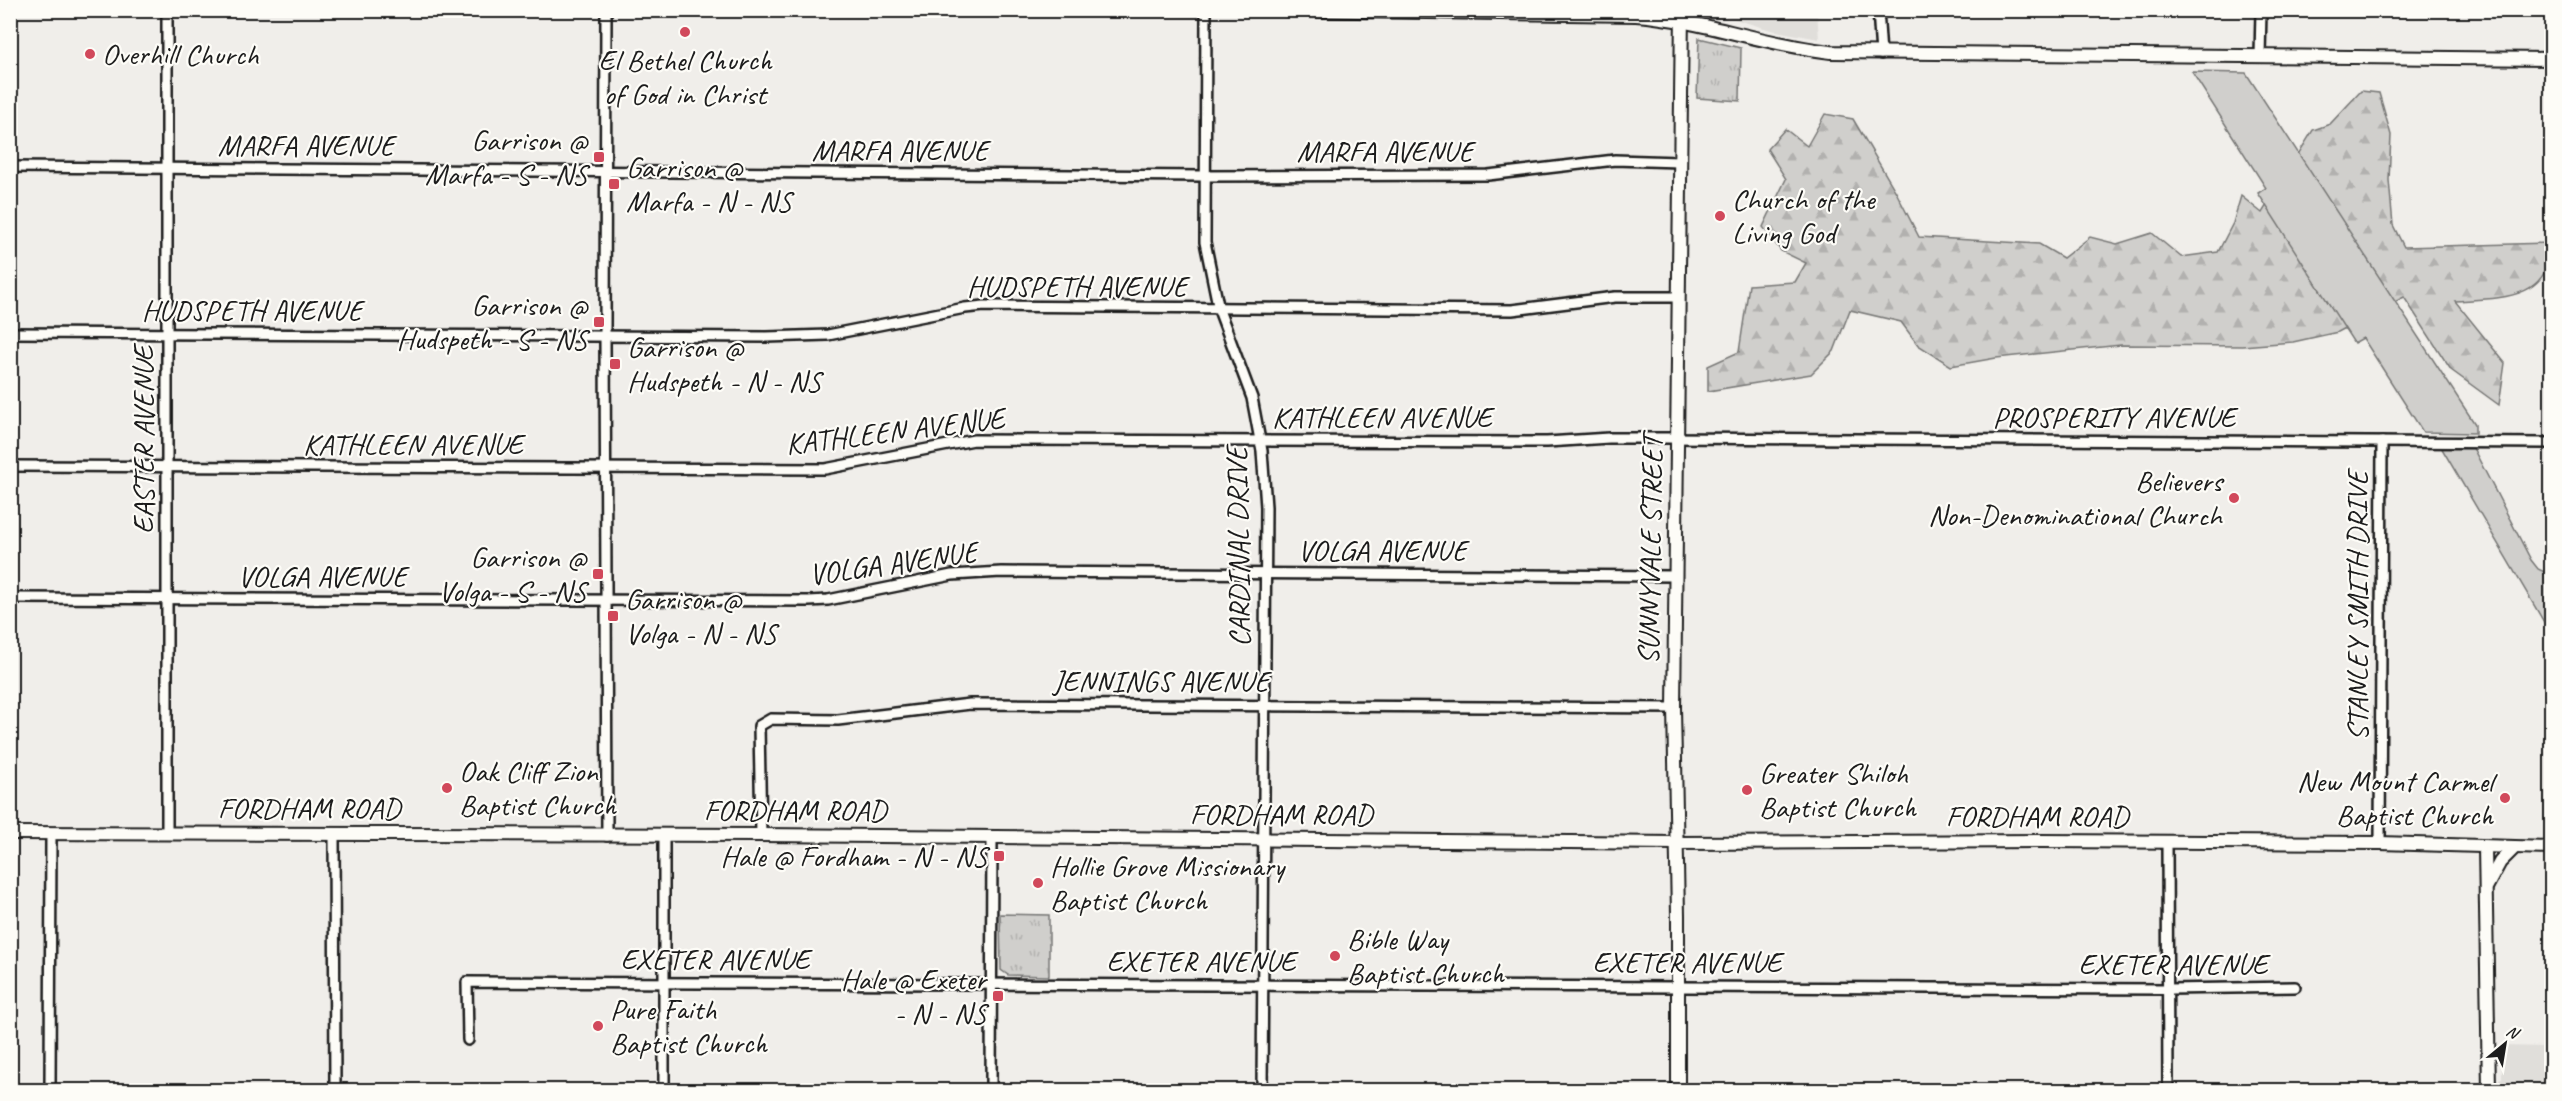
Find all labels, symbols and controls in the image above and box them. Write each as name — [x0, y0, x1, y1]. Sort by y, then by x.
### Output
marker: El Bethel Church of God in Christ — [678, 25, 692, 39]
place label: Overhill Church — [102, 35, 259, 73]
place label: El Bethel Church of God in Christ — [598, 41, 773, 113]
marker: Overhill Church — [83, 47, 97, 61]
place label: Garrison @ Marfa - S - NS — [425, 121, 590, 193]
street label: MARFA AVENUE — [218, 126, 398, 164]
street label: MARFA AVENUE — [812, 131, 992, 169]
street label: MARFA AVENUE — [1297, 132, 1477, 170]
place label: Garrison @ Marfa - N - NS — [626, 148, 795, 220]
marker: Garrison @ Marfa - S - NS — [592, 150, 606, 164]
marker: Garrison @ Marfa - N - NS — [607, 177, 621, 191]
place label: Church of the Living God — [1732, 180, 1877, 252]
marker: Church of the Living God — [1713, 209, 1727, 223]
street label: HUDSPETH AVENUE — [967, 267, 1191, 305]
place label: Garrison @ Hudspeth - S - NS — [397, 286, 590, 358]
street label: HUDSPETH AVENUE — [142, 291, 366, 329]
marker: Garrison @ Hudspeth - S - NS — [592, 315, 606, 329]
place label: Garrison @ Hudspeth - N - NS — [627, 328, 824, 400]
street label: EASTER AVENUE — [124, 342, 162, 534]
marker: Garrison @ Hudspeth - N - NS — [608, 357, 622, 371]
street label: KATHLEEN AVENUE — [784, 398, 1011, 463]
street label: KATHLEEN AVENUE — [1272, 398, 1496, 436]
street label: PROSPERITY AVENUE — [1993, 398, 2240, 436]
street label: KATHLEEN AVENUE — [303, 425, 527, 463]
street label: SUNNYVALE STREET — [1629, 429, 1671, 665]
street label: CARDINAL DRIVE — [1217, 443, 1259, 647]
place label: Believers Non-Denominational Church — [1928, 462, 2225, 534]
street label: STANLEY SMITH DRIVE — [2338, 468, 2376, 741]
marker: Believers Non-Denominational Church — [2227, 491, 2241, 505]
street label: VOLGA AVENUE — [1297, 531, 1470, 569]
street label: VOLGA AVENUE — [807, 532, 983, 594]
place label: Garrison @ Volga - S - NS — [438, 538, 589, 610]
street label: VOLGA AVENUE — [237, 557, 410, 595]
marker: Garrison @ Volga - S - NS — [591, 567, 605, 581]
place label: Garrison @ Volga - N - NS — [625, 580, 780, 652]
marker: Garrison @ Volga - N - NS — [606, 609, 620, 623]
street label: JENNINGS AVENUE — [1051, 662, 1273, 700]
place label: Oak Cliff Zion Baptist Church — [459, 752, 617, 824]
place label: Greater Shiloh Baptist Church — [1759, 754, 1917, 826]
place label: New Mount Carmel Baptist Church — [2297, 762, 2498, 834]
marker: Oak Cliff Zion Baptist Church — [440, 781, 454, 795]
marker: Greater Shiloh Baptist Church — [1740, 783, 1754, 797]
street label: FORDHAM ROAD — [218, 789, 403, 827]
street label: FORDHAM ROAD — [704, 791, 889, 829]
marker: New Mount Carmel Baptist Church — [2498, 791, 2512, 805]
street label: FORDHAM ROAD — [1190, 795, 1375, 833]
street label: FORDHAM ROAD — [1946, 797, 2131, 835]
place label: Hale @ Fordham - N - NS — [721, 837, 990, 875]
place label: Hollie Grove Missionary Baptist Church — [1050, 847, 1287, 919]
marker: Hale @ Fordham - N - NS — [992, 849, 1006, 863]
marker: Hollie Grove Missionary Baptist Church — [1031, 876, 1045, 890]
place label: Bible Way Baptist Church — [1347, 920, 1505, 992]
street label: EXETER AVENUE — [620, 940, 814, 978]
street label: EXETER AVENUE — [1106, 942, 1300, 980]
street label: EXETER AVENUE — [1592, 943, 1786, 981]
street label: EXETER AVENUE — [2078, 945, 2272, 983]
marker: Bible Way Baptist Church — [1328, 949, 1342, 963]
place label: Hale @ Exeter - N - NS — [841, 960, 989, 1032]
marker: Hale @ Exeter - N - NS — [991, 989, 1005, 1003]
place label: Pure Faith Baptist Church — [610, 990, 768, 1062]
north arrow — [2475, 1014, 2535, 1074]
marker: Pure Faith Baptist Church — [591, 1019, 605, 1033]
text: N — [2503, 1021, 2524, 1045]

